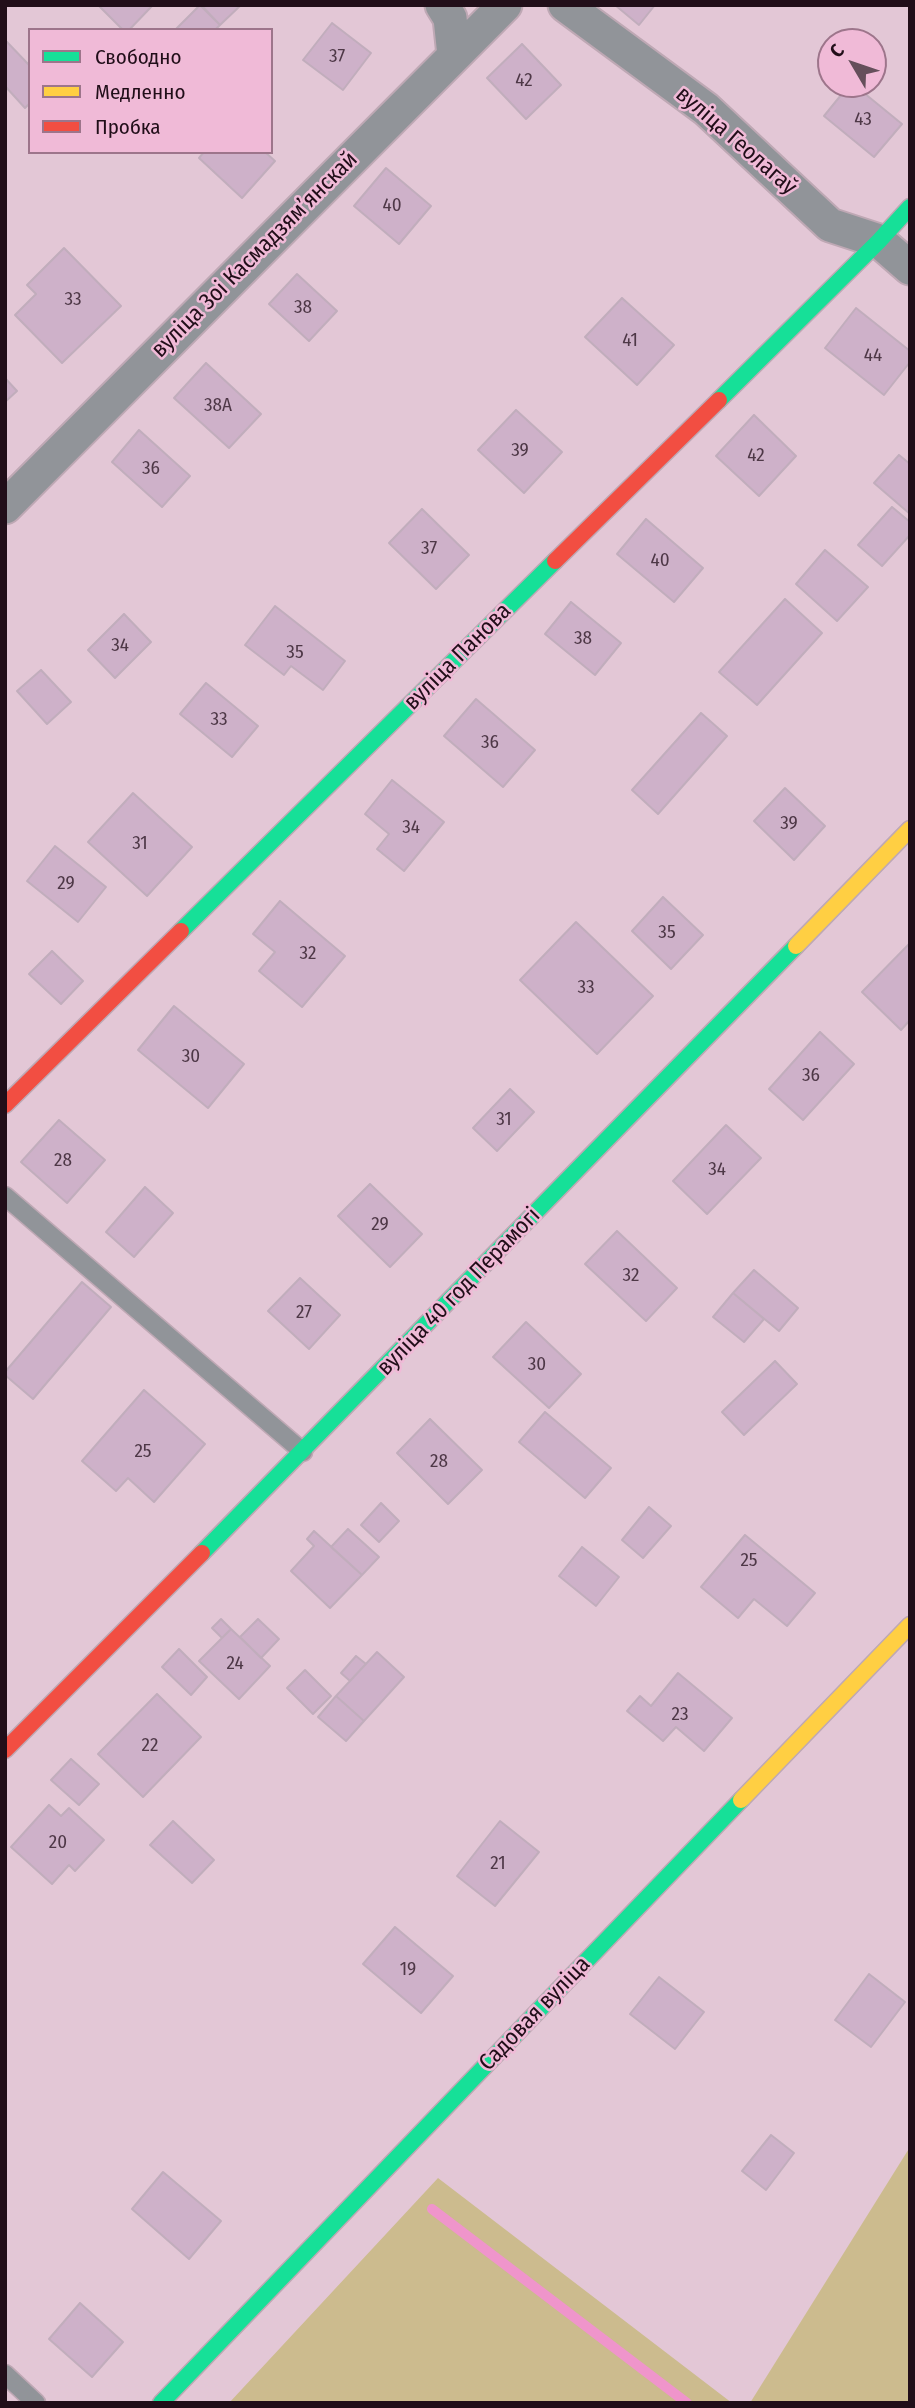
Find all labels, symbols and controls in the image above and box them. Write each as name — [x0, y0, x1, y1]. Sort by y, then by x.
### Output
legend — [28, 28, 273, 154]
north arrow — [817, 28, 887, 98]
text: С — [825, 40, 849, 62]
text: Свободно — [95, 44, 181, 70]
house number: 37 — [329, 46, 345, 68]
house number: 42 — [515, 70, 533, 92]
text: Медленно — [95, 79, 185, 105]
street label: вуліца Геолагаў — [670, 81, 802, 201]
house number: 43 — [854, 109, 872, 131]
text: Пробка — [95, 114, 161, 140]
street label: вуліца Зоі Касмадзямʼянскай — [146, 146, 364, 364]
house number: 40 — [382, 195, 402, 217]
house number: 33 — [64, 289, 82, 311]
house number: 38 — [294, 297, 312, 319]
house number: 41 — [622, 330, 638, 352]
house number: 44 — [864, 345, 882, 367]
house number: 38А — [204, 395, 232, 417]
house number: 39 — [511, 440, 529, 462]
house number: 42 — [747, 445, 765, 467]
house number: 36 — [142, 458, 160, 480]
house number: 37 — [421, 538, 437, 560]
house number: 40 — [650, 550, 670, 572]
street label: вуліца Панова — [399, 598, 517, 716]
house number: 38 — [574, 628, 592, 650]
house number: 34 — [111, 635, 129, 657]
house number: 35 — [286, 642, 304, 664]
house number: 33 — [210, 709, 228, 731]
house number: 36 — [481, 732, 499, 754]
house number: 39 — [780, 813, 798, 835]
house number: 34 — [402, 817, 420, 839]
house number: 31 — [132, 833, 148, 855]
house number: 29 — [57, 873, 75, 895]
house number: 35 — [658, 922, 676, 944]
house number: 32 — [300, 943, 316, 965]
house number: 33 — [577, 977, 595, 999]
house number: 30 — [182, 1046, 200, 1068]
house number: 36 — [802, 1065, 820, 1087]
house number: 31 — [496, 1109, 512, 1131]
house number: 28 — [54, 1150, 72, 1172]
house number: 34 — [708, 1159, 726, 1181]
street label: вуліца 40 год Перамогі — [372, 1202, 546, 1382]
house number: 29 — [371, 1214, 389, 1236]
house number: 32 — [623, 1265, 639, 1287]
house number: 27 — [296, 1302, 312, 1324]
house number: 30 — [528, 1354, 546, 1376]
house number: 25 — [134, 1441, 152, 1463]
house number: 28 — [430, 1451, 448, 1473]
house number: 25 — [740, 1550, 758, 1572]
house number: 24 — [226, 1653, 244, 1675]
house number: 23 — [672, 1704, 688, 1726]
house number: 22 — [142, 1735, 158, 1757]
house number: 20 — [49, 1832, 67, 1854]
house number: 21 — [490, 1853, 506, 1875]
street label: Садовая вуліца — [474, 1951, 596, 2077]
house number: 19 — [400, 1959, 416, 1981]

